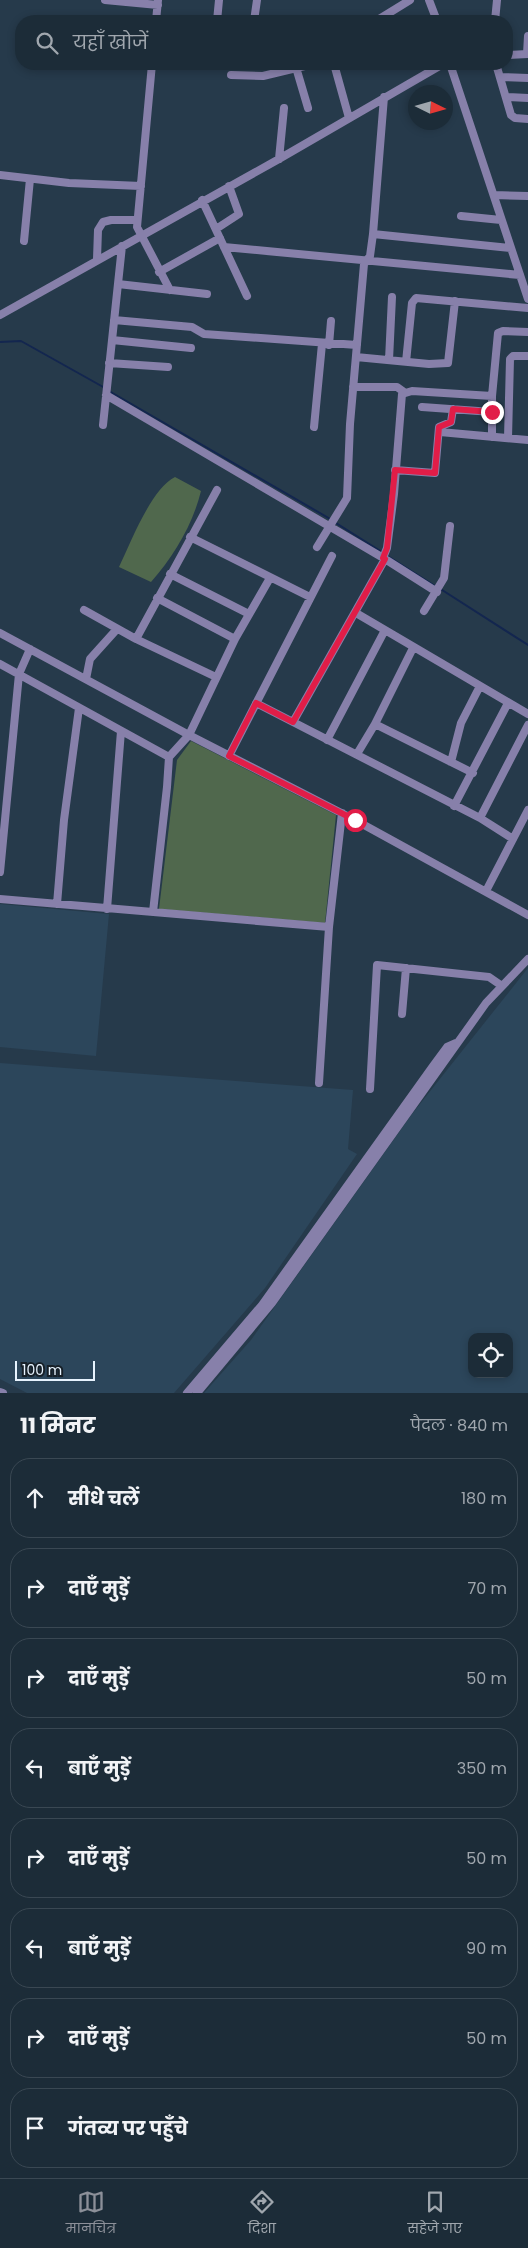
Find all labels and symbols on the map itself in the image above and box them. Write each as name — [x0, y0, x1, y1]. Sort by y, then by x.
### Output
north arrow — [408, 85, 453, 130]
route end — [481, 401, 504, 424]
route start — [344, 809, 367, 832]
scale bar — [15, 1358, 95, 1381]

